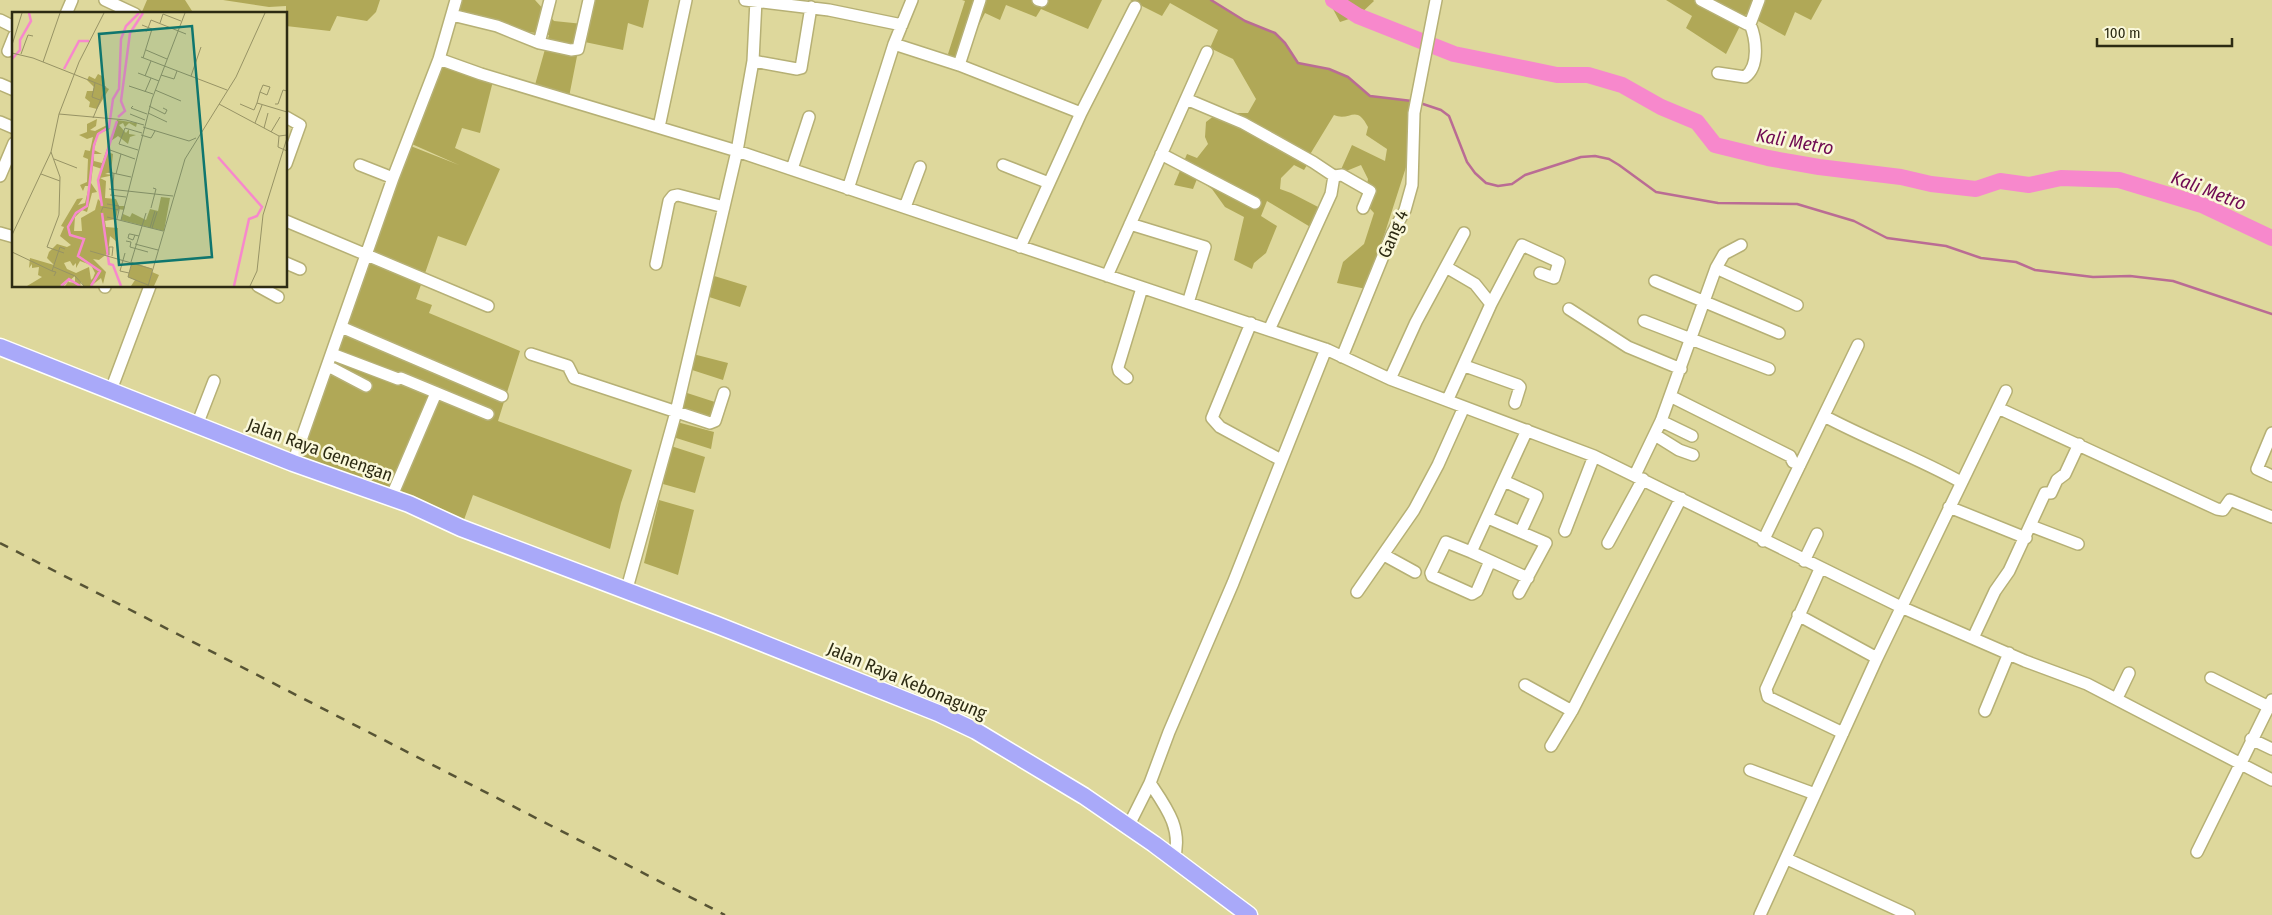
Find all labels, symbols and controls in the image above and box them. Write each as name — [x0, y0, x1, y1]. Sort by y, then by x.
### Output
inset map — [12, 12, 288, 288]
scale bar — [2097, 15, 2232, 47]
text: 100 m — [2104, 24, 2141, 42]
water label: Kali Metro — [1754, 123, 1836, 160]
water label: Kali Metro — [2168, 166, 2250, 215]
street label: Gang 4 — [1373, 206, 1413, 261]
street label: Jalan Raya Genengan — [244, 413, 396, 487]
street label: Jalan Raya Kebonagung — [824, 638, 990, 725]

